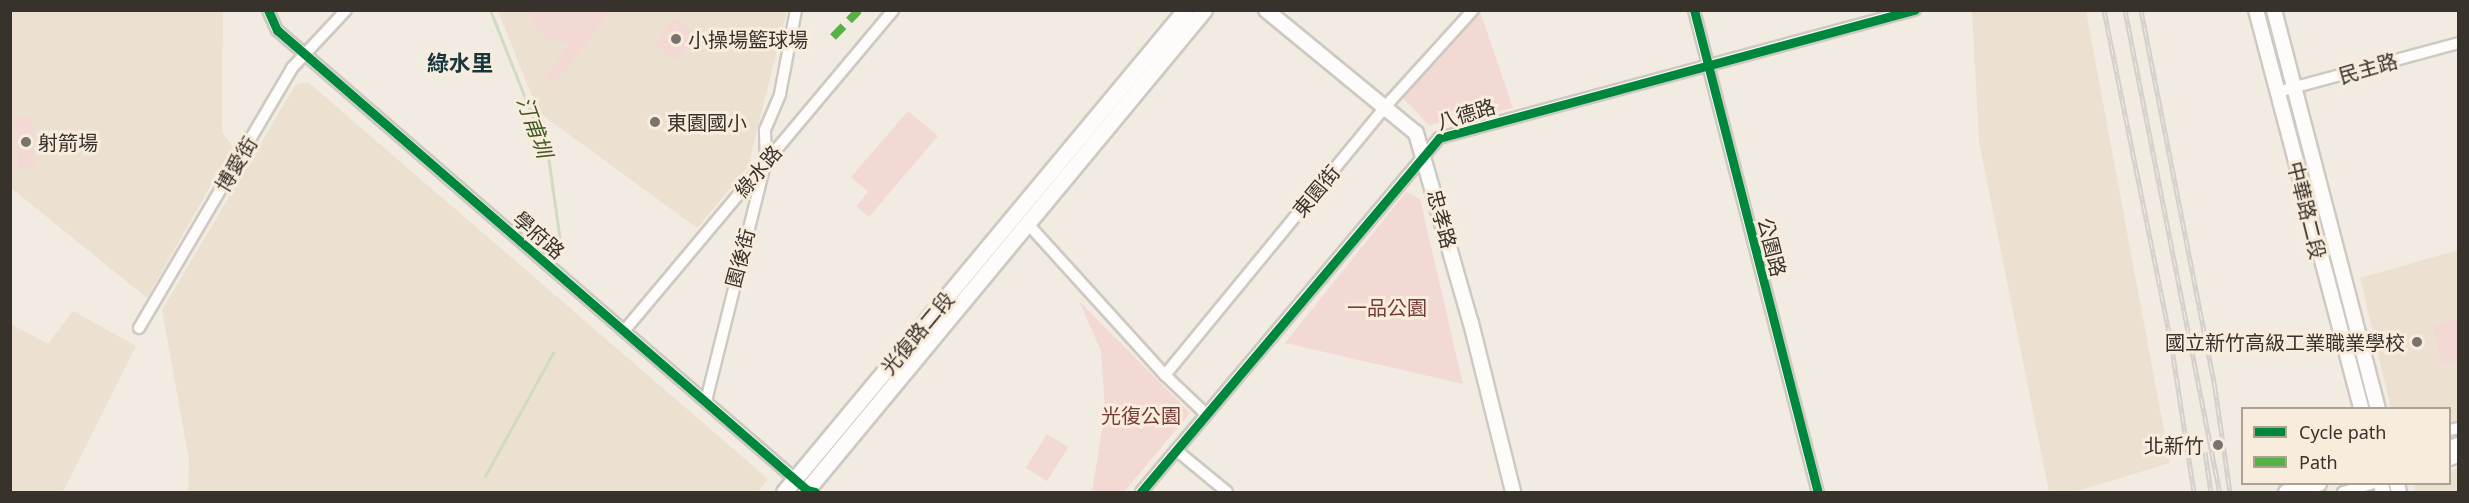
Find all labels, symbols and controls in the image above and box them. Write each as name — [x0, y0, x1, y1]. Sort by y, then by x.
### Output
place label: 小操場籃球場 — [688, 27, 808, 51]
marker: 小操場籃球場 — [669, 32, 683, 46]
street label: 民主路 — [2336, 48, 2400, 88]
district label: 綠水里 — [427, 50, 493, 76]
water label: 汀甫圳 — [512, 93, 558, 161]
street label: 八德路 — [1434, 94, 1498, 134]
place label: 東園國小 — [667, 110, 747, 134]
marker: 東園國小 — [648, 115, 662, 129]
place label: 射箭場 — [38, 130, 98, 154]
street label: 博愛街 — [210, 132, 262, 196]
marker: 射箭場 — [19, 135, 33, 149]
street label: 綠水路 — [730, 140, 786, 202]
street label: 中華路二段 — [2283, 159, 2331, 261]
street label: 東園街 — [1288, 160, 1344, 222]
street label: 忠孝路 — [1423, 187, 1461, 251]
street label: 學府路 — [508, 206, 570, 264]
street label: 公園路 — [1753, 215, 1791, 279]
street label: 園後街 — [721, 226, 759, 290]
street label: 光復路二段 — [876, 287, 958, 379]
park label: 一品公園 — [1347, 295, 1427, 319]
place label: 國立新竹高級工業職業學校 — [2165, 330, 2405, 354]
marker: 國立新竹高級工業職業學校 — [2410, 335, 2424, 349]
park label: 光復公園 — [1101, 403, 1181, 427]
legend — [2241, 407, 2451, 485]
text: Cycle path — [2299, 420, 2386, 444]
place label: 北新竹 — [2144, 433, 2204, 457]
marker: 北新竹 — [2209, 436, 2227, 454]
text: Path — [2299, 450, 2338, 474]

